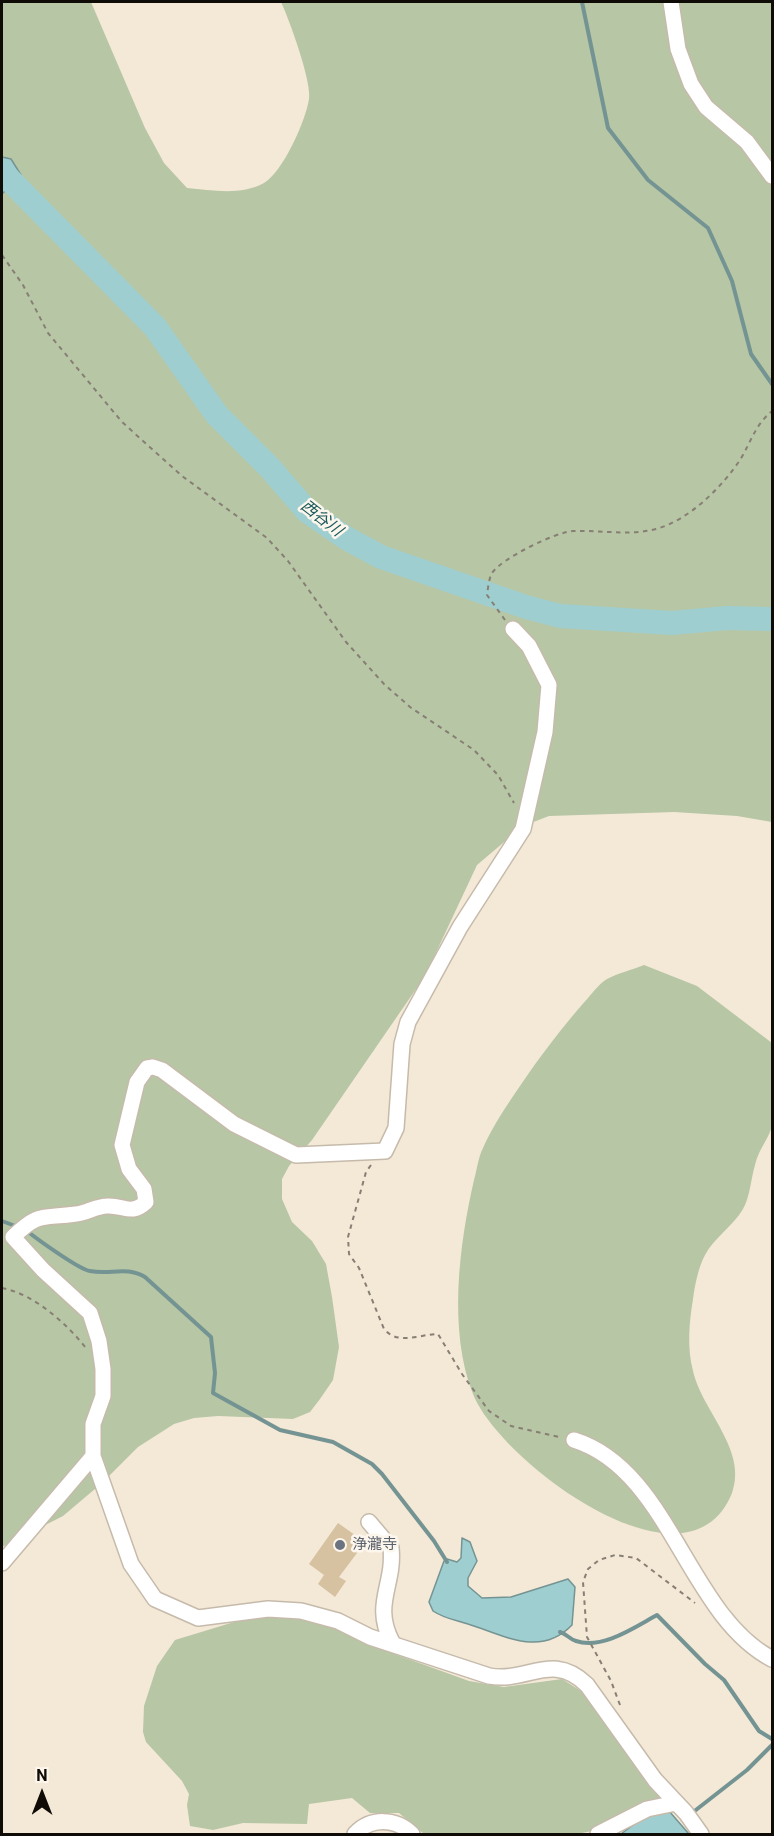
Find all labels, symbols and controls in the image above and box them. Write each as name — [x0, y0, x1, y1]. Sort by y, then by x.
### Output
water label: 西谷川 — [296, 497, 346, 541]
place label: 浄瀧寺 — [352, 1536, 397, 1554]
marker: 浄瀧寺 — [333, 1538, 347, 1552]
north arrow — [12, 1764, 72, 1824]
text: N — [36, 1766, 48, 1785]

